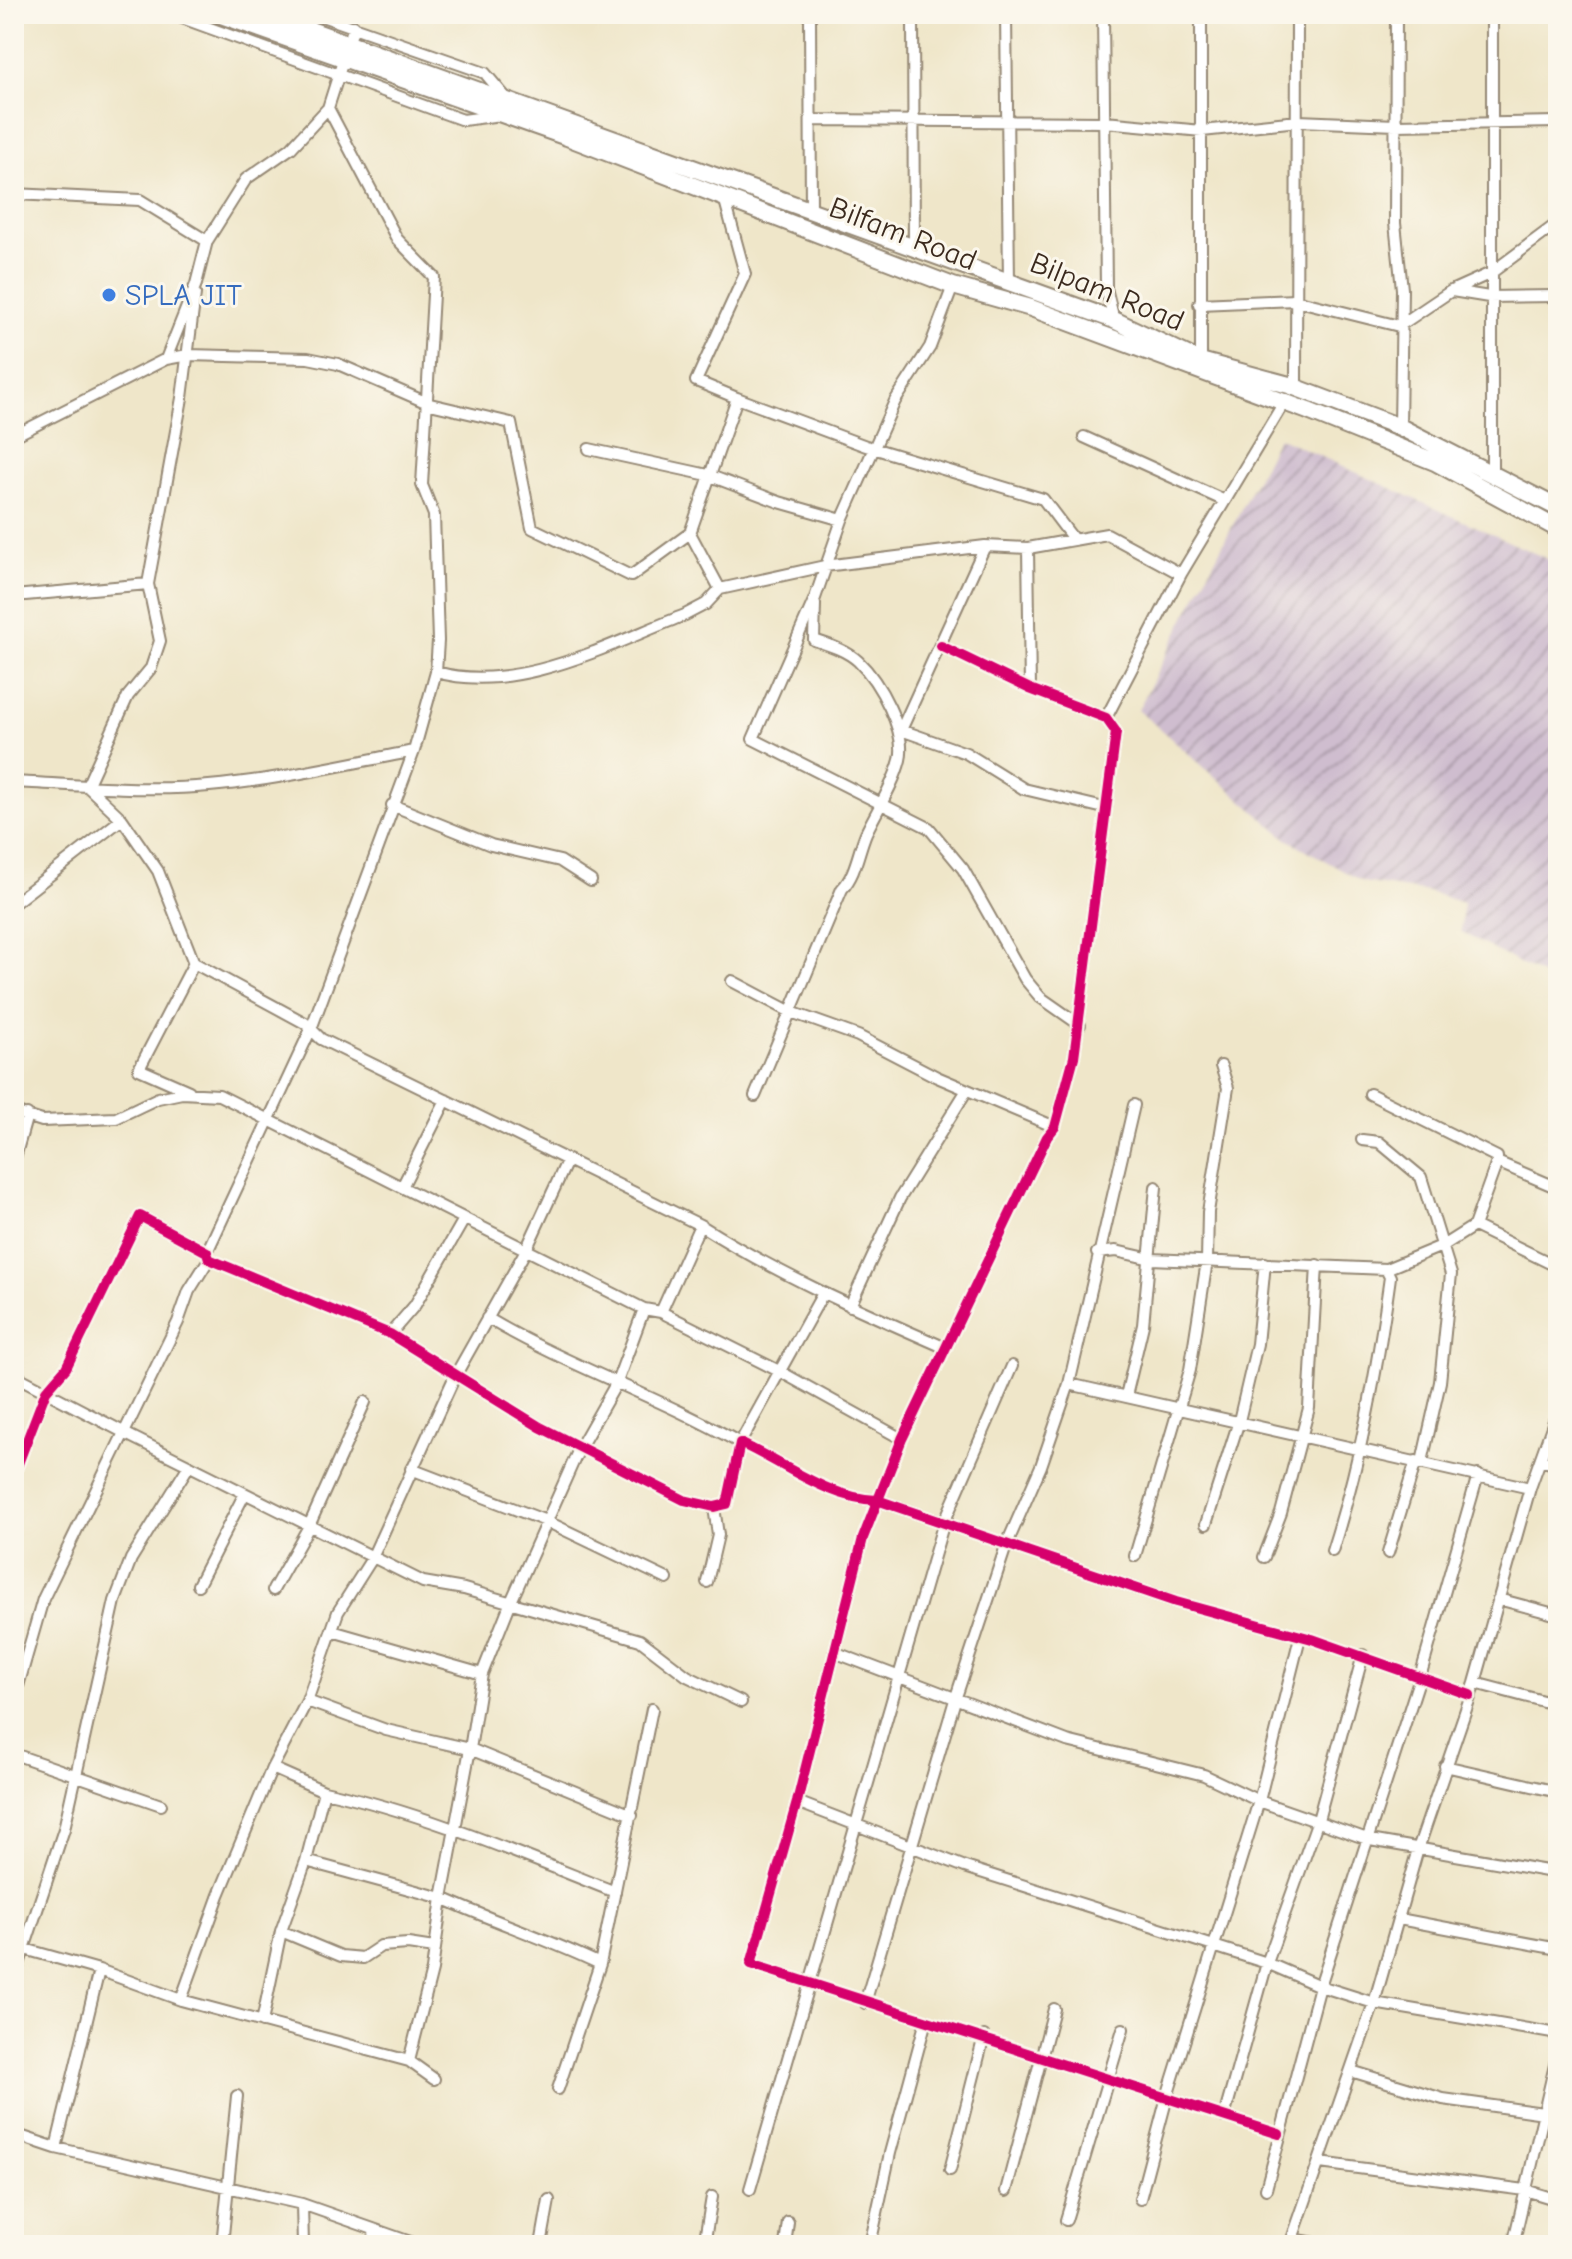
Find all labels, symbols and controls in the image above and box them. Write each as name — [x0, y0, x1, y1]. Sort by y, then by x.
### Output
street label: Bilfam Road — [824, 190, 982, 278]
street label: Bilpam Road — [1025, 245, 1189, 339]
place label: SPLA JIT — [125, 278, 242, 313]
marker: SPLA JIT — [100, 286, 118, 304]

